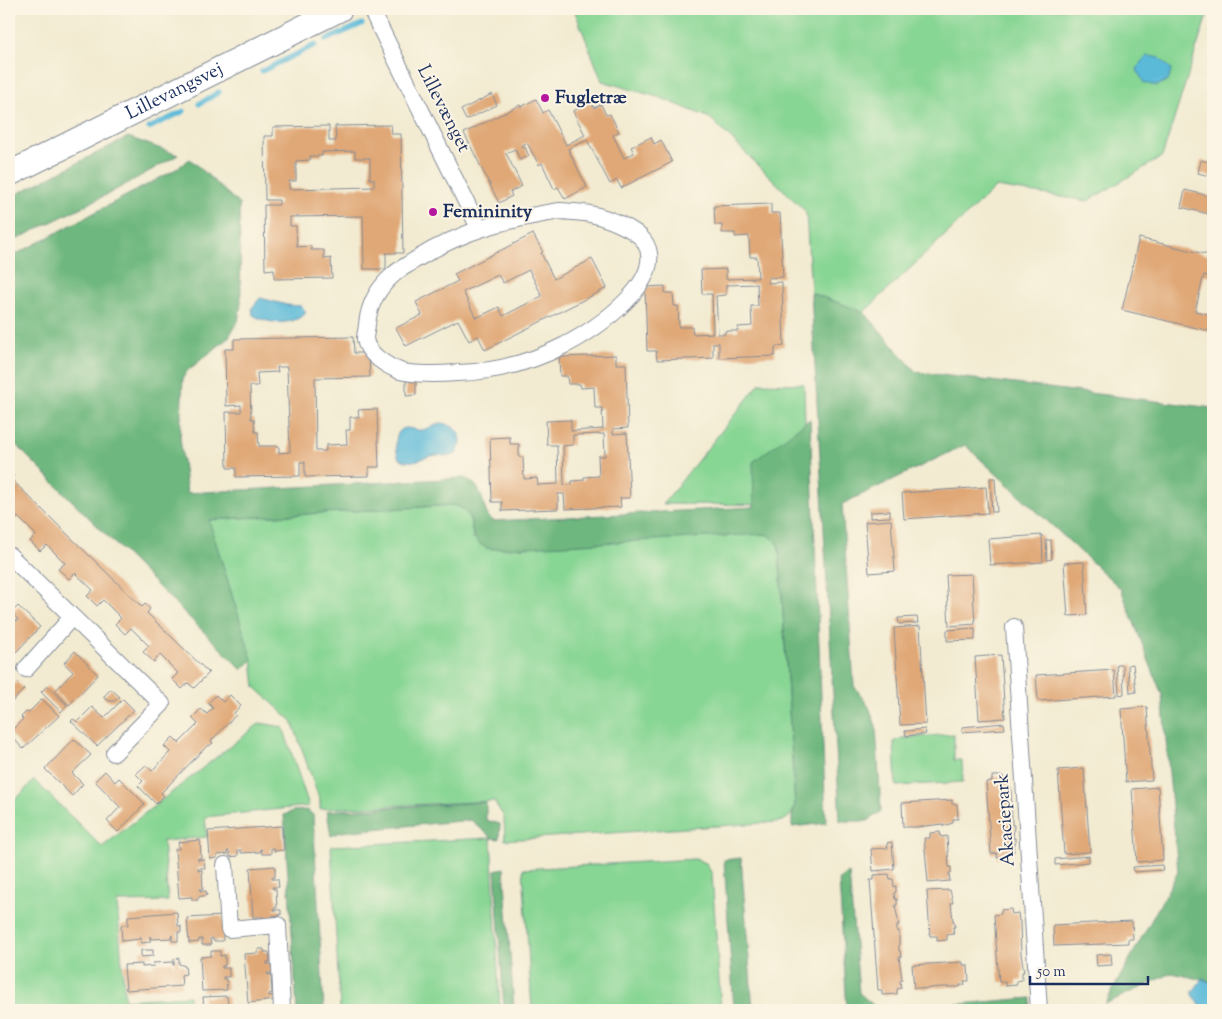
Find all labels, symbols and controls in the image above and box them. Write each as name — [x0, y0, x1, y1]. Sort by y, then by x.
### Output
street label: Lillevangsvej — [121, 56, 228, 127]
street label: Lillevænget — [409, 61, 477, 158]
place label: Fugletræ — [555, 85, 627, 112]
marker: Fugletræ — [539, 92, 551, 104]
place label: Femininity — [443, 199, 533, 226]
marker: Femininity — [427, 206, 439, 218]
street label: Akaciepark — [989, 772, 1023, 867]
scale bar — [1030, 954, 1147, 986]
text: 50 m — [1036, 962, 1066, 983]

